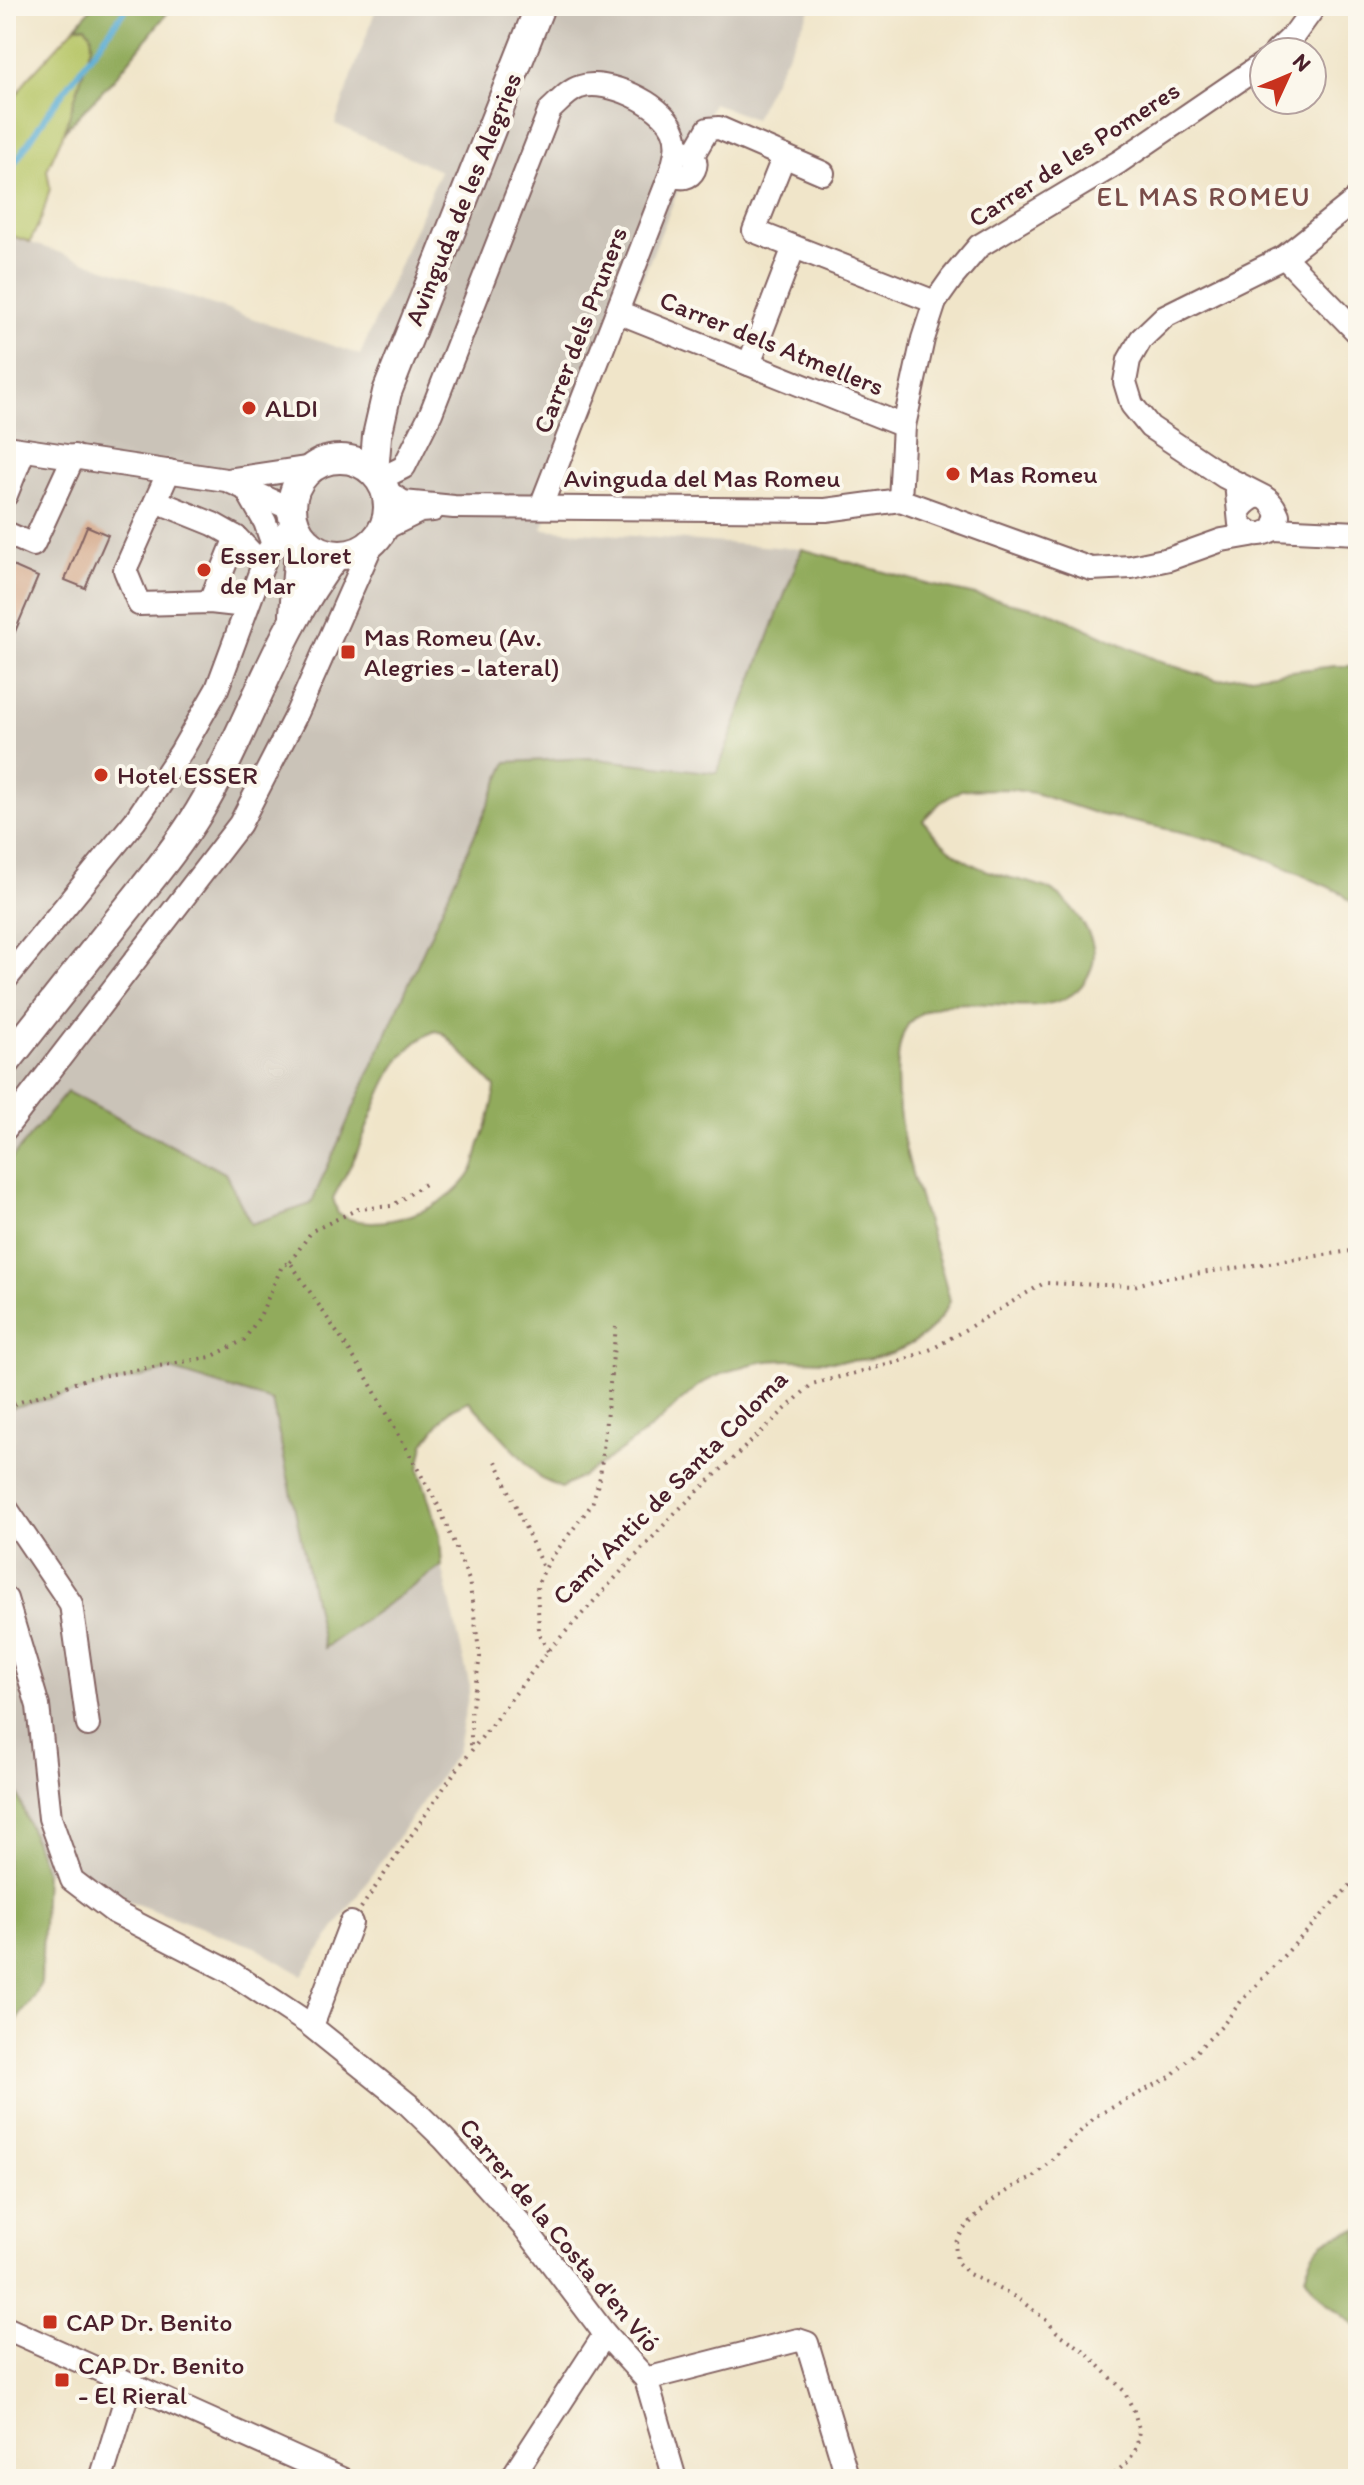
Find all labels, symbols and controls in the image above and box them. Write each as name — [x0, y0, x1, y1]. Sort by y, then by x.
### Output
north arrow — [1248, 36, 1328, 116]
text: N — [1287, 48, 1317, 77]
street label: Avinguda de les Alegries — [398, 68, 528, 330]
street label: Carrer de les Pomeres — [962, 74, 1186, 234]
district label: EL MAS ROMEU — [1096, 179, 1312, 213]
street label: Carrer dels Pruners — [526, 222, 634, 438]
street label: Carrer dels Atmellers — [655, 283, 889, 403]
place label: ALDI — [265, 392, 318, 424]
marker: ALDI — [240, 399, 258, 417]
place label: Mas Romeu — [969, 458, 1098, 490]
street label: Avinguda del Mas Romeu — [563, 462, 841, 494]
marker: Mas Romeu — [944, 465, 962, 483]
place label: Esser Lloret de Mar — [220, 539, 352, 601]
marker: Esser Lloret de Mar — [195, 561, 213, 579]
place label: Mas Romeu (Av. Alegries - lateral) — [364, 621, 560, 683]
marker: Mas Romeu (Av. Alegries - lateral) — [339, 643, 357, 661]
place label: Hotel ESSER — [117, 759, 258, 791]
marker: Hotel ESSER — [92, 766, 110, 784]
street label: Camí Antic de Santa Coloma — [546, 1362, 795, 1611]
street label: Carrer de la Costa d'en Vió — [453, 2111, 667, 2359]
place label: CAP Dr. Benito — [66, 2306, 233, 2338]
marker: CAP Dr. Benito — [41, 2313, 59, 2331]
place label: CAP Dr. Benito - El Rieral — [78, 2349, 245, 2411]
marker: CAP Dr. Benito - El Rieral — [53, 2371, 71, 2389]

